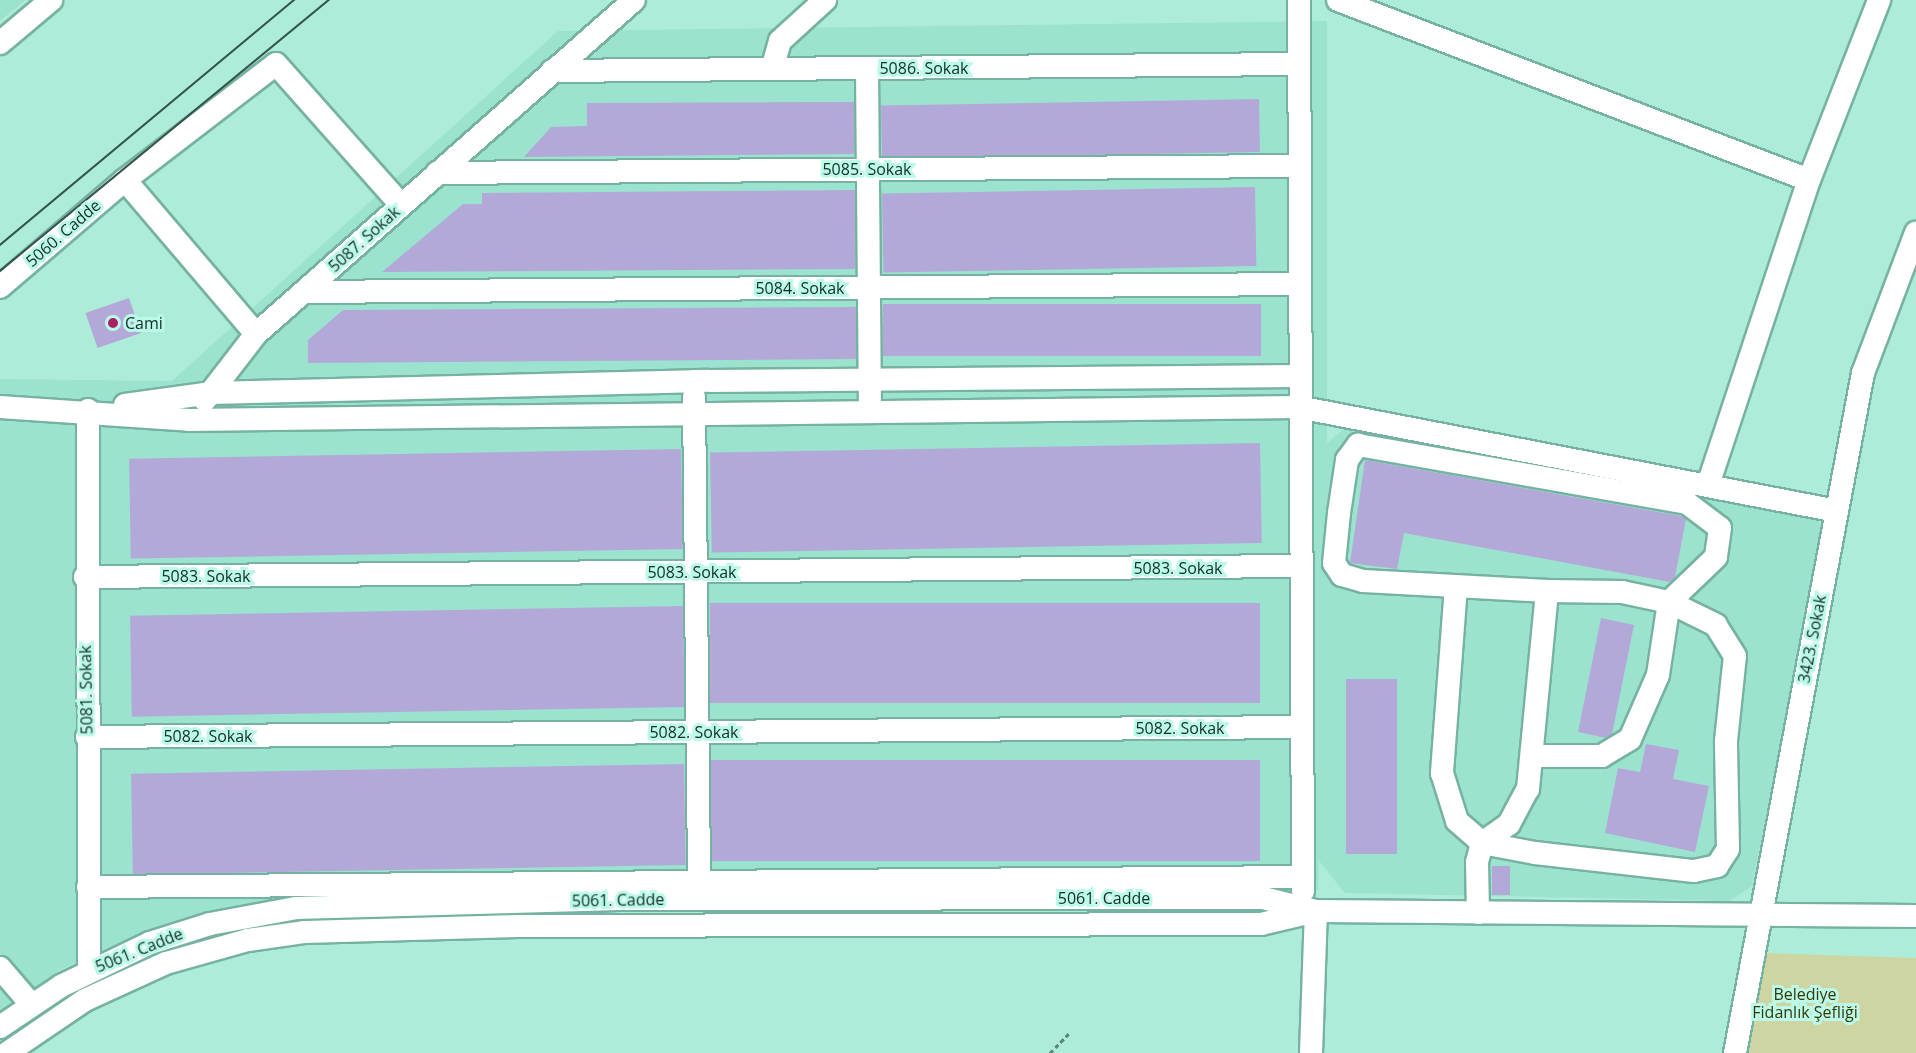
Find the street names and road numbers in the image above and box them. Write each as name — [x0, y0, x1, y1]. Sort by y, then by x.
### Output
street label: 5086. Sokak — [879, 58, 969, 78]
street label: 5085. Sokak — [822, 159, 912, 179]
street label: 5060. Cadde — [22, 195, 104, 271]
street label: 5087. Sokak — [324, 202, 404, 276]
street label: 5084. Sokak — [755, 278, 845, 298]
street label: 5083. Sokak — [1133, 558, 1223, 578]
street label: 5083. Sokak — [647, 562, 737, 582]
street label: 5083. Sokak — [161, 566, 251, 586]
street label: 3423. Sokak — [1794, 593, 1830, 685]
street label: 5081. Sokak — [76, 645, 96, 735]
street label: 5082. Sokak — [1135, 718, 1225, 738]
street label: 5082. Sokak — [649, 722, 739, 742]
street label: 5082. Sokak — [163, 726, 253, 746]
street label: 5061. Cadde — [1058, 888, 1150, 908]
street label: 5061. Cadde — [572, 890, 664, 910]
street label: 5061. Cadde — [93, 924, 185, 976]

